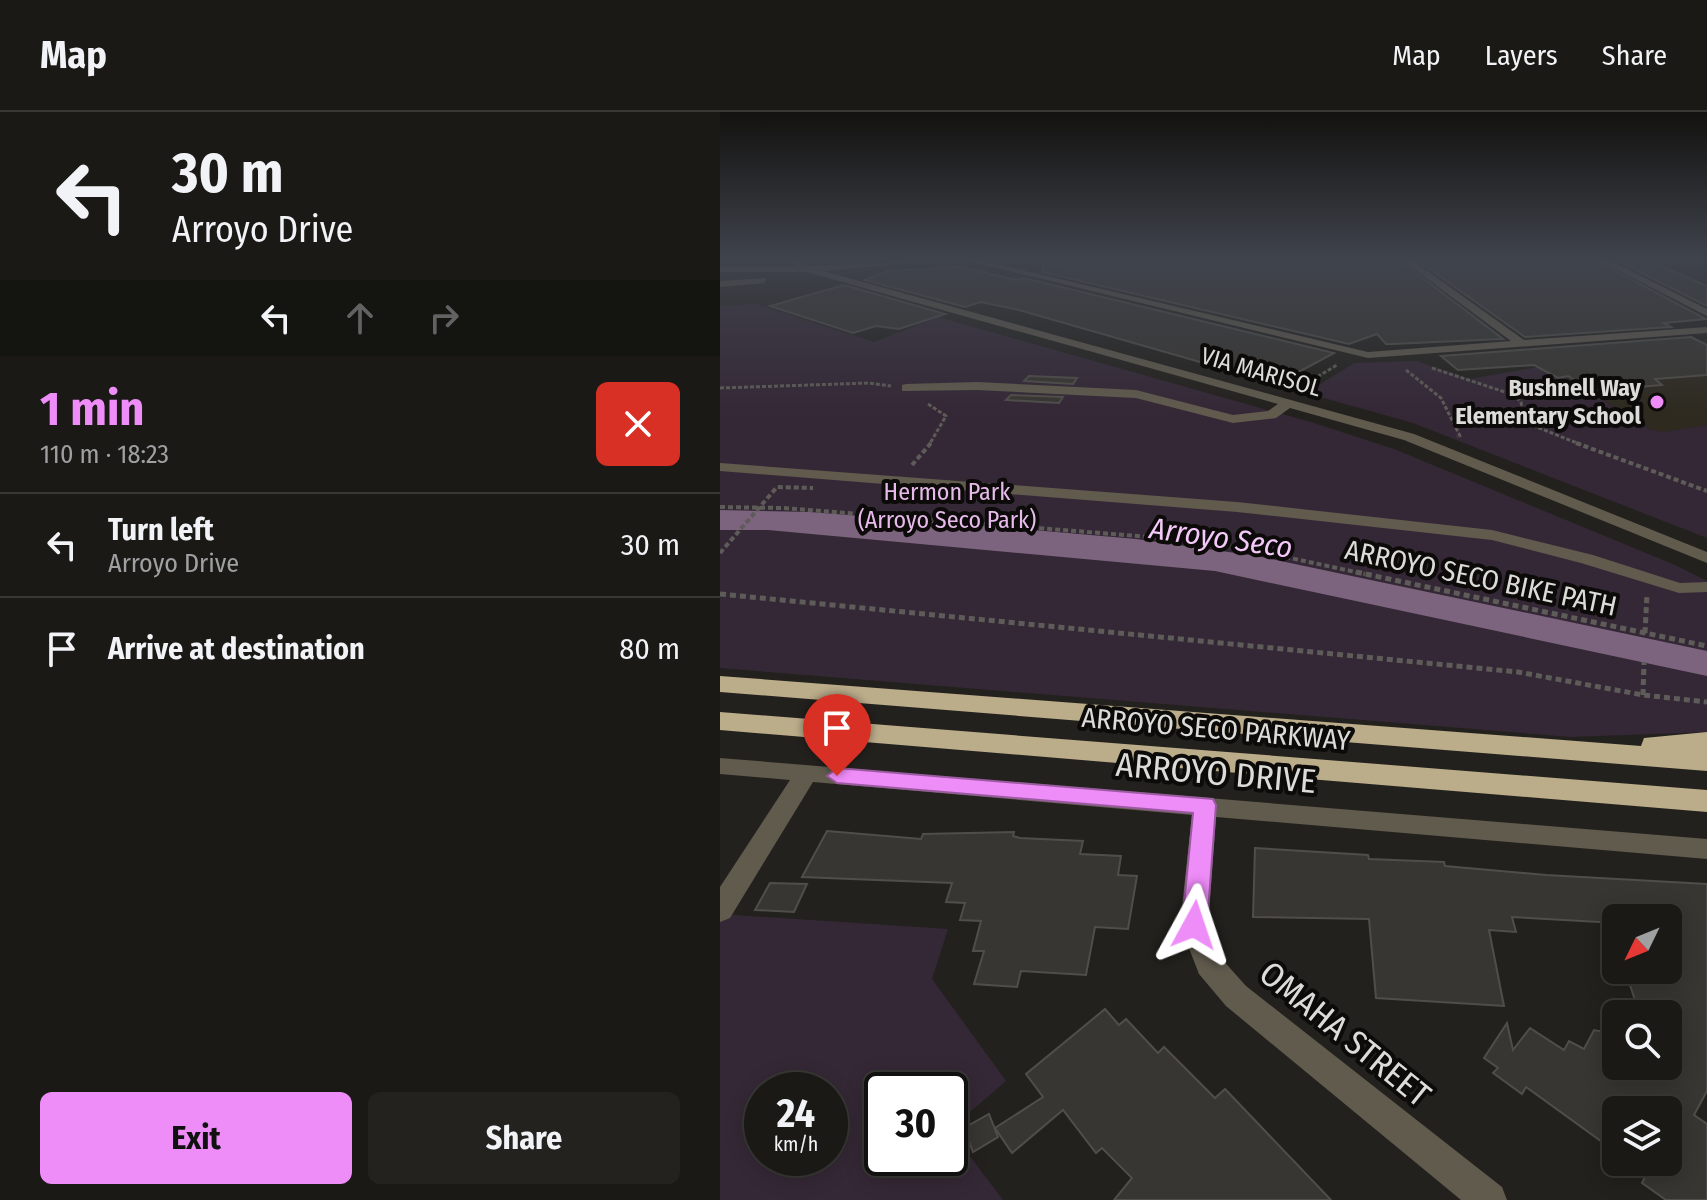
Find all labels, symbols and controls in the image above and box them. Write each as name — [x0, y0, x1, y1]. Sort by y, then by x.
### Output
text: Map — [40, 32, 107, 78]
text: Map — [1392, 39, 1441, 72]
text: Layers — [1485, 39, 1558, 72]
text: Share — [1602, 39, 1667, 72]
text: 30 m — [172, 140, 283, 207]
icon: left — [40, 144, 144, 248]
text: Arroyo Drive — [172, 208, 353, 252]
icon: left — [254, 296, 298, 340]
icon: ahead — [338, 296, 382, 340]
icon: right — [422, 296, 466, 340]
street label: VIA MARISOL — [1198, 342, 1325, 403]
place label: Bushnell Way Elementary School — [1455, 374, 1642, 430]
text: 1 min — [40, 380, 145, 438]
button: close — [596, 382, 680, 466]
marker: Bushnell Way Elementary School — [1648, 393, 1666, 411]
text: 110 m · 18:23 — [40, 439, 169, 470]
park label: Hermon Park (Arroyo Seco Park) — [858, 478, 1036, 534]
water label: Arroyo Seco — [1146, 510, 1295, 566]
text: Turn left — [108, 512, 214, 548]
icon: left — [40, 523, 84, 567]
text: 30 m — [621, 527, 680, 563]
street label: ARROYO SECO BIKE PATH — [1342, 533, 1620, 623]
text: Arroyo Drive — [108, 548, 239, 579]
icon: arrive — [40, 627, 84, 671]
text: Arrive at destination — [108, 631, 365, 667]
text: 80 m — [619, 631, 680, 667]
pin — [803, 694, 871, 776]
street label: ARROYO SECO PARKWAY — [1080, 701, 1352, 757]
icon: arrive — [815, 706, 859, 750]
street label: ARROYO DRIVE — [1114, 744, 1318, 802]
position arrow — [1152, 883, 1236, 967]
north arrow — [1602, 904, 1682, 984]
map controls — [1602, 904, 1682, 1176]
street label: OMAHA STREET — [1251, 953, 1439, 1115]
button: search — [1602, 1000, 1682, 1080]
speed limit sign: 30 — [864, 1072, 968, 1176]
text: 24 — [777, 1090, 815, 1138]
button: Exit — [40, 1092, 352, 1184]
button: Share — [368, 1092, 680, 1184]
button: layers — [1602, 1096, 1682, 1176]
text: km/h — [774, 1132, 818, 1156]

